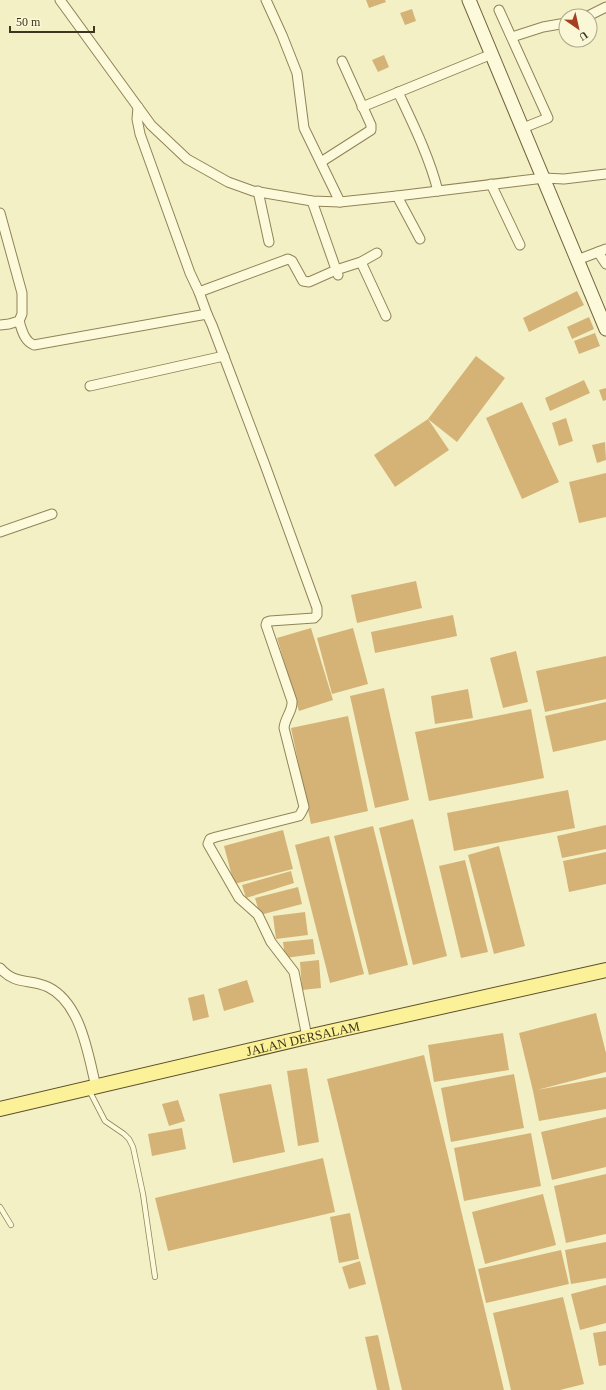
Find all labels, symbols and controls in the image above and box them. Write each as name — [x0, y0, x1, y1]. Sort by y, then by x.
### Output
scale bar — [10, 8, 94, 34]
north arrow — [558, 8, 598, 48]
text: 50 m — [16, 15, 41, 29]
text: U — [577, 29, 590, 44]
street label: JALAN DERSALAM — [245, 1018, 361, 1059]

